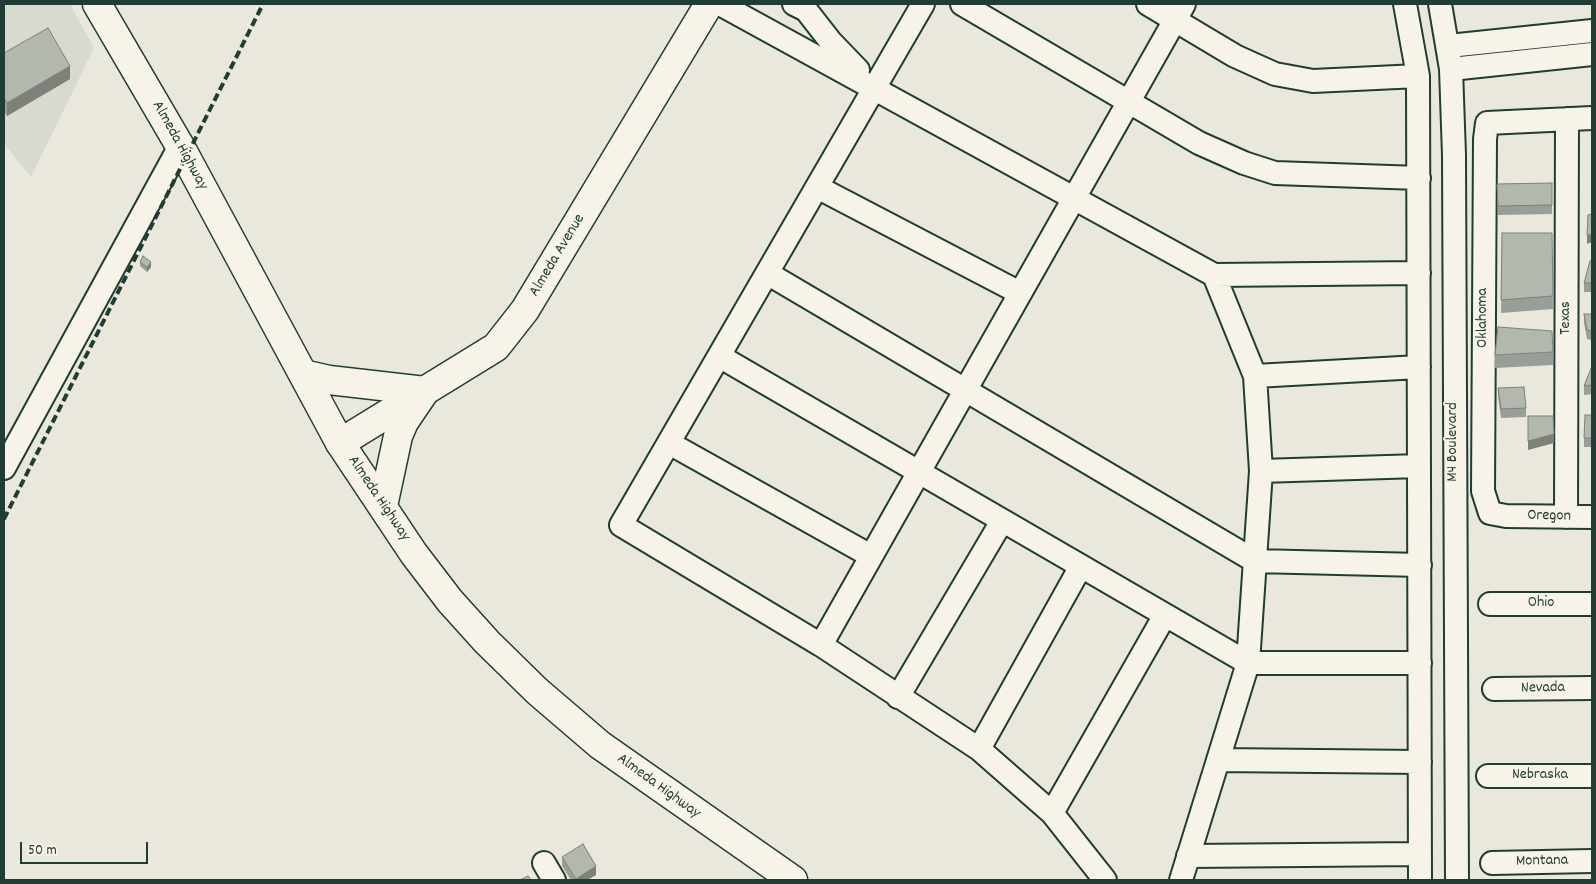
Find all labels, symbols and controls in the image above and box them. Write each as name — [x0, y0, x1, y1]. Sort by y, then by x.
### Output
street label: Almeda Highway — [147, 98, 211, 194]
street label: Almeda Avenue — [526, 211, 590, 301]
street label: Oklahoma — [1474, 288, 1494, 348]
street label: Texas — [1557, 301, 1577, 335]
street label: M4 Boulevard — [1444, 402, 1464, 482]
street label: Almeda Highway — [342, 453, 414, 545]
street label: Oregon — [1527, 507, 1571, 527]
street label: Ohio — [1528, 594, 1554, 614]
street label: Nevada — [1521, 679, 1565, 699]
street label: Almeda Highway — [612, 750, 704, 824]
street label: Nebraska — [1512, 766, 1568, 786]
scale bar — [22, 832, 150, 864]
text: 50 m — [28, 840, 57, 862]
street label: Montana — [1516, 852, 1568, 872]

